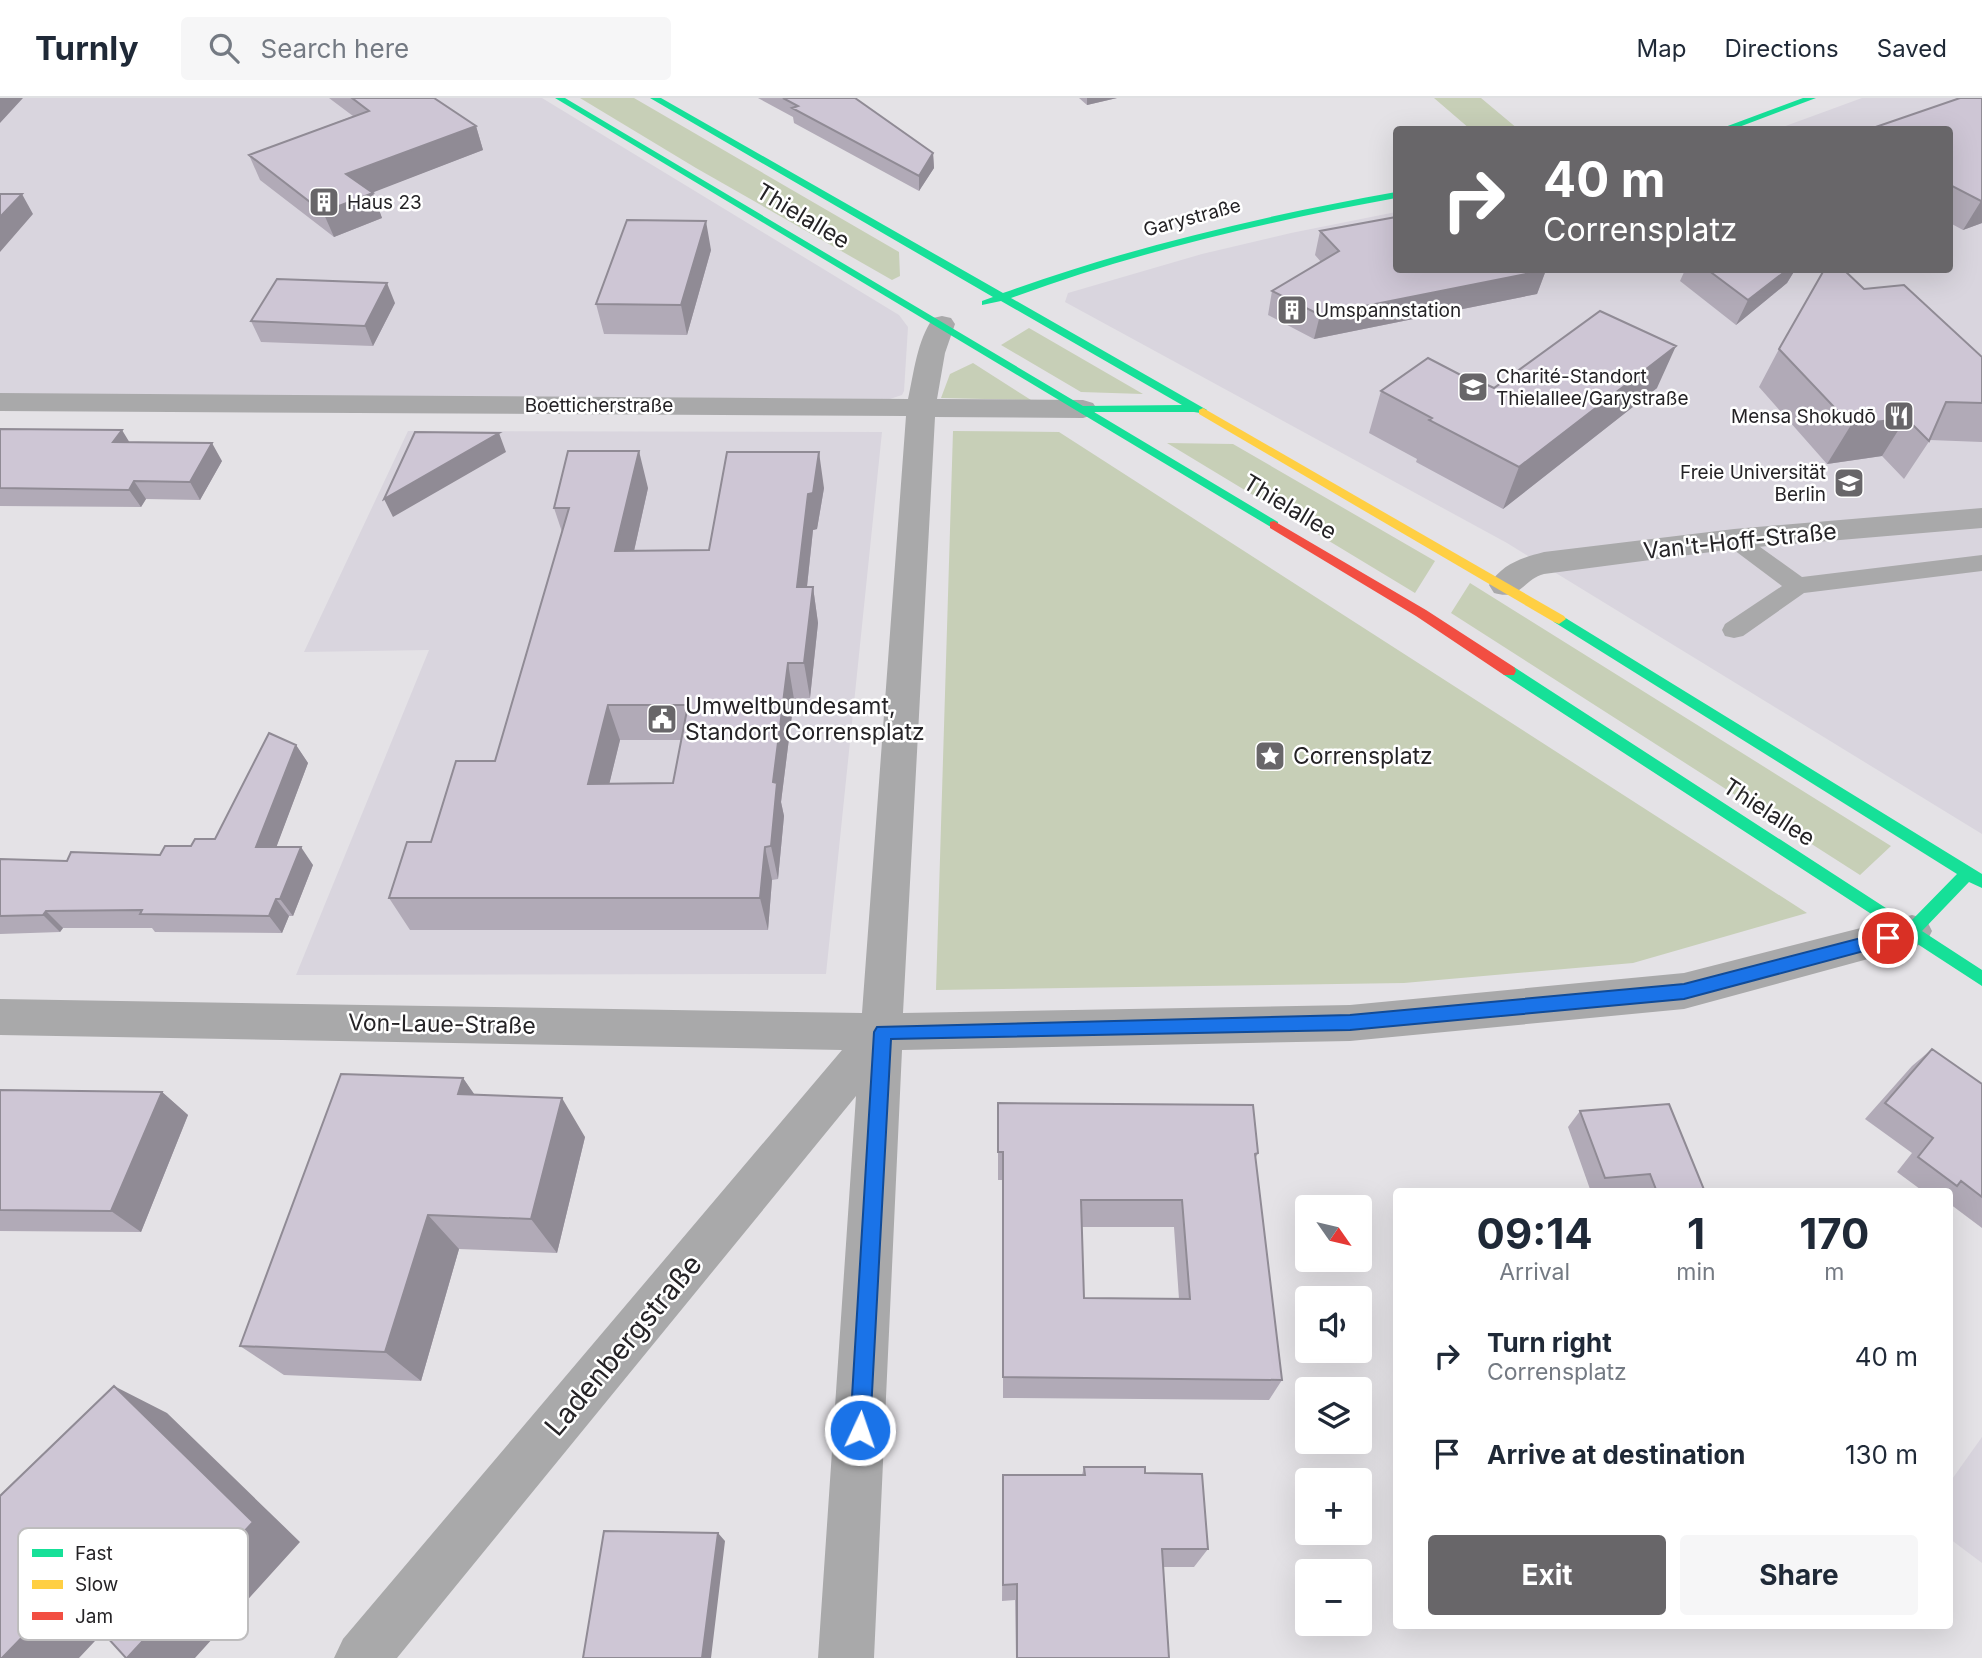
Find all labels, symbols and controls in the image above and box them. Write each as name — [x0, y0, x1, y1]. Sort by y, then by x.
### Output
search box — [181, 17, 671, 80]
text: Turnly — [35, 28, 139, 68]
icon: search — [205, 29, 243, 67]
text: Search here — [261, 33, 409, 64]
text: Map — [1637, 34, 1686, 63]
text: Directions — [1724, 34, 1839, 63]
text: Saved — [1877, 34, 1947, 63]
text: 40 m — [1543, 150, 1666, 209]
icon: right — [1428, 154, 1519, 245]
street label: Thielallee — [751, 177, 855, 255]
building icon: Haus 23 — [307, 185, 341, 219]
place label: Haus 23 — [347, 191, 422, 214]
street label: Garystraße — [1141, 193, 1243, 242]
text: Corrensplatz — [1543, 210, 1738, 249]
building icon: Umspannstation — [1275, 293, 1309, 327]
place label: Umspannstation — [1315, 299, 1461, 322]
place label: Charité-Standort Thielallee/Garystraße — [1496, 365, 1688, 410]
school or university icon: Charité-Standort Thielallee/Garystraße — [1456, 370, 1490, 404]
street label: Boetticherstraße — [525, 394, 673, 417]
restaurant icon: Mensa Shokudō — [1882, 399, 1916, 433]
place label: Mensa Shokudō — [1731, 405, 1876, 428]
place label: Freie Universität Berlin — [1680, 461, 1826, 506]
school or university icon: Freie Universität Berlin — [1832, 466, 1866, 500]
street label: Thielallee — [1238, 468, 1342, 546]
street label: Van't-Hoff-Straße — [1642, 517, 1838, 565]
place label: Umweltbundesamt, Standort Corrensplatz — [685, 692, 925, 746]
public building icon: Umweltbundesamt, Standort Corrensplatz — [645, 702, 679, 736]
place icon: Corrensplatz — [1253, 739, 1287, 773]
place label: Corrensplatz — [1293, 742, 1433, 770]
street label: Thielallee — [1718, 772, 1820, 852]
pin — [1858, 908, 1918, 968]
icon: arrive — [1869, 919, 1907, 957]
street label: Von-Laue-Straße — [348, 1008, 536, 1040]
north arrow — [1295, 1195, 1372, 1272]
map controls — [1295, 1195, 1372, 1636]
text: 09:14 — [1477, 1208, 1593, 1259]
text: 1 — [1687, 1208, 1705, 1259]
text: 170 — [1799, 1208, 1869, 1259]
street label: Ladenbergstraße — [537, 1247, 709, 1443]
text: Arrival — [1499, 1258, 1570, 1286]
text: min — [1676, 1258, 1716, 1286]
text: m — [1824, 1258, 1844, 1286]
button: sound — [1295, 1286, 1372, 1363]
text: Turn right — [1487, 1327, 1612, 1358]
icon: right — [1428, 1337, 1466, 1375]
text: 40 m — [1855, 1341, 1918, 1372]
text: Corrensplatz — [1487, 1358, 1627, 1386]
button: layers — [1295, 1377, 1372, 1454]
position arrow — [823, 1393, 897, 1467]
icon: arrive — [1428, 1435, 1466, 1473]
text: Arrive at destination — [1487, 1439, 1746, 1470]
text: 130 m — [1845, 1439, 1918, 1470]
button: + — [1295, 1468, 1372, 1545]
legend — [18, 1528, 248, 1640]
button: Exit — [1428, 1535, 1666, 1615]
button: Share — [1680, 1535, 1918, 1615]
text: Fast — [75, 1542, 113, 1565]
button: − — [1295, 1559, 1372, 1636]
text: Slow — [75, 1573, 118, 1596]
text: Jam — [75, 1605, 113, 1628]

